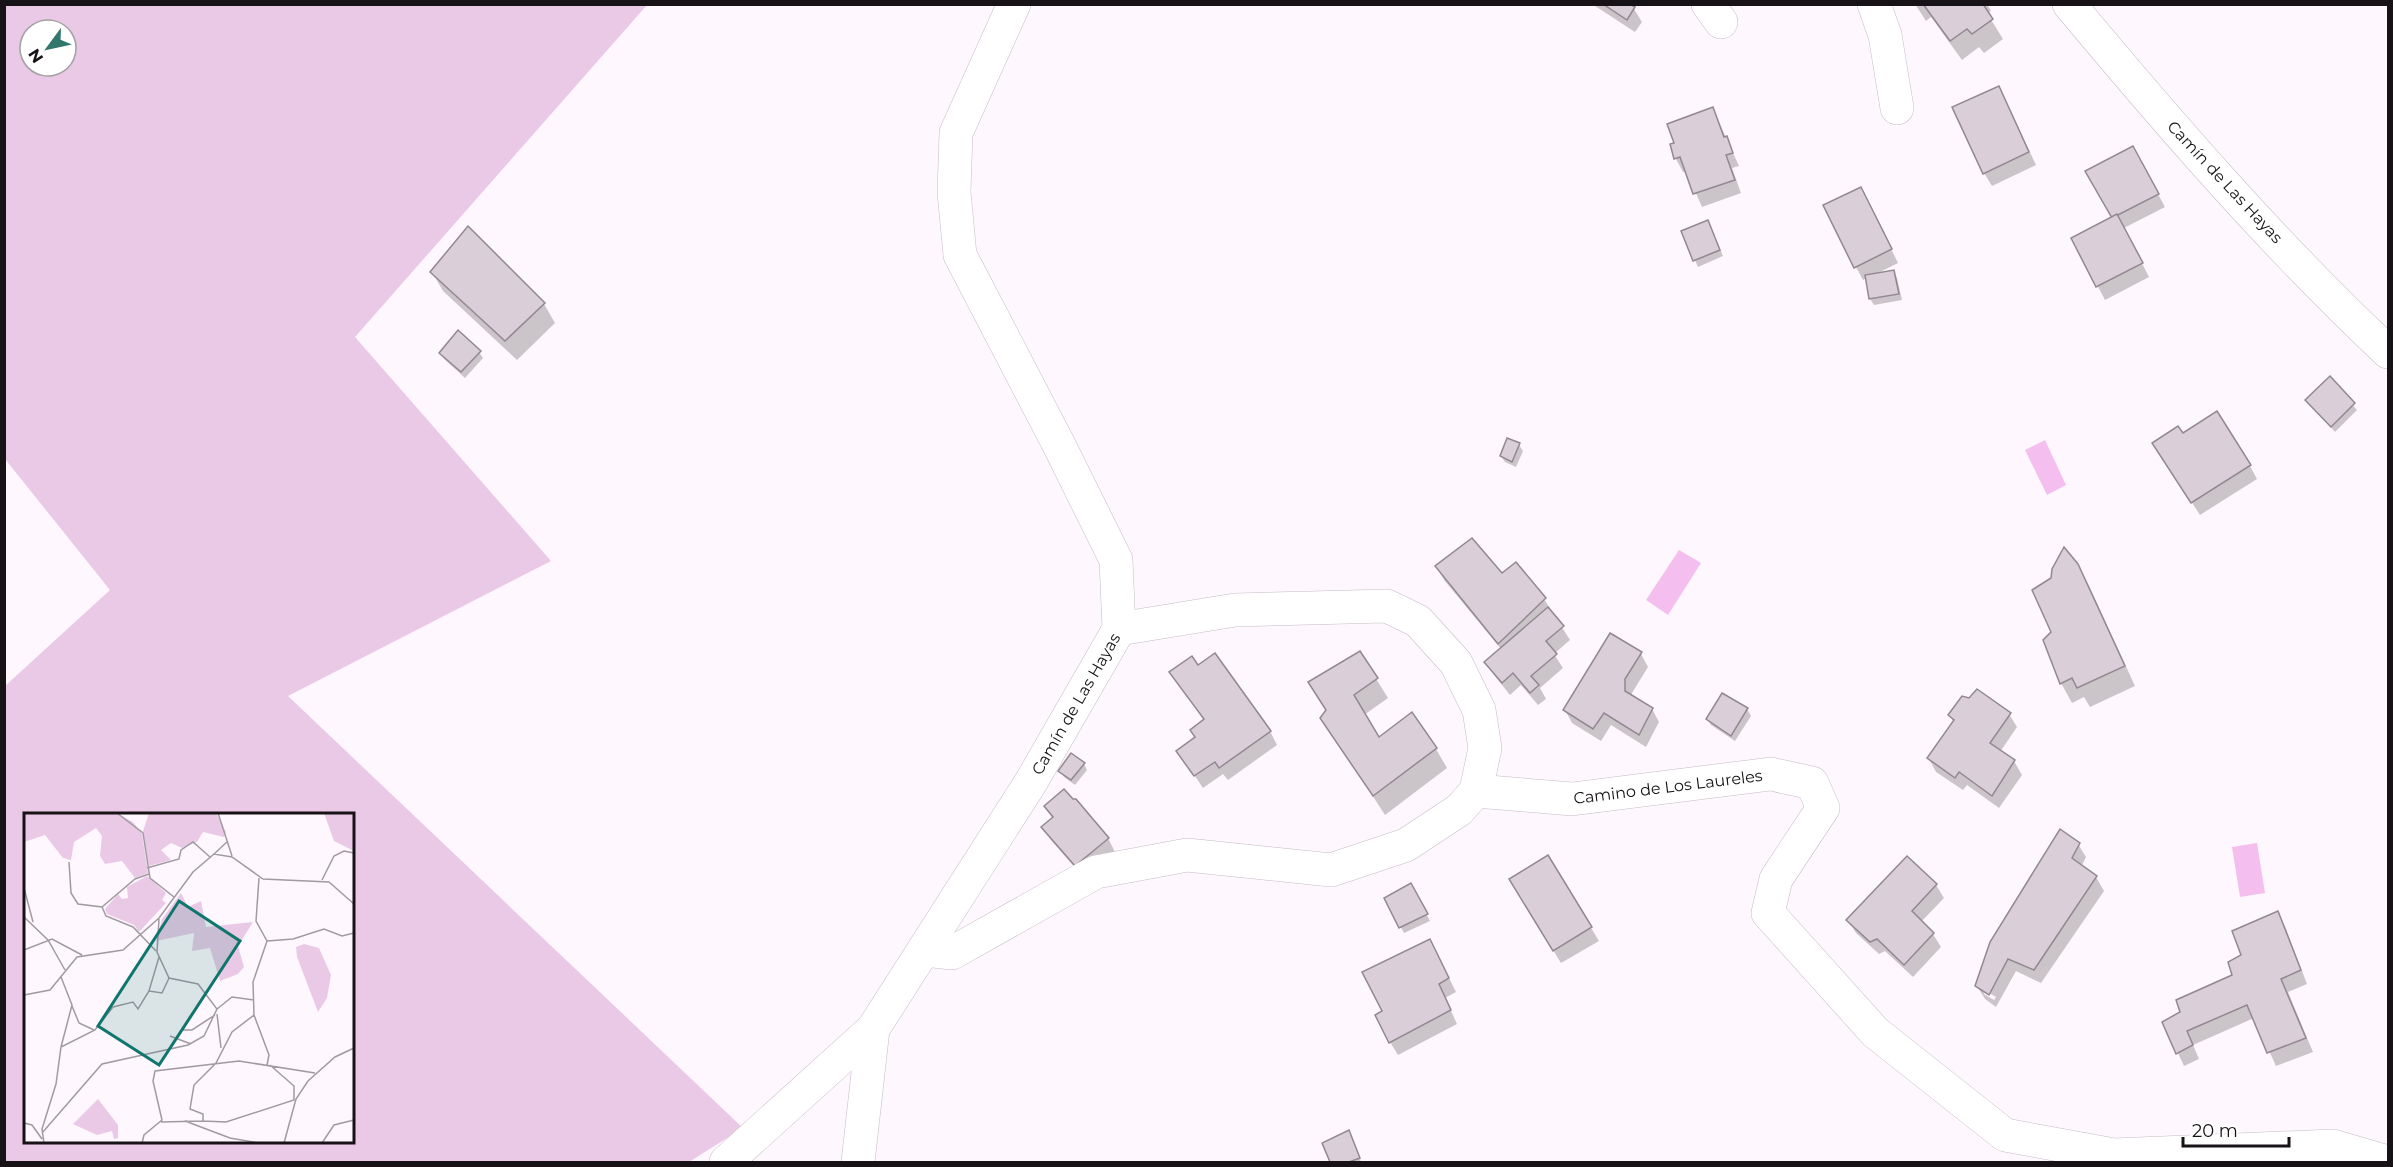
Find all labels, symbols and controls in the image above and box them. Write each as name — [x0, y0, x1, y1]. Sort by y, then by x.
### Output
north arrow — [18, 18, 78, 78]
text: N — [24, 45, 47, 66]
street label: Camín de Las Hayas — [2163, 117, 2287, 247]
street label: Camín de Las Hayas — [1028, 630, 1124, 778]
street label: Camino de Los Laureles — [1572, 766, 1764, 808]
inset map — [24, 813, 354, 1143]
scale bar — [2183, 1110, 2290, 1148]
text: 20 m — [2192, 1120, 2238, 1142]

